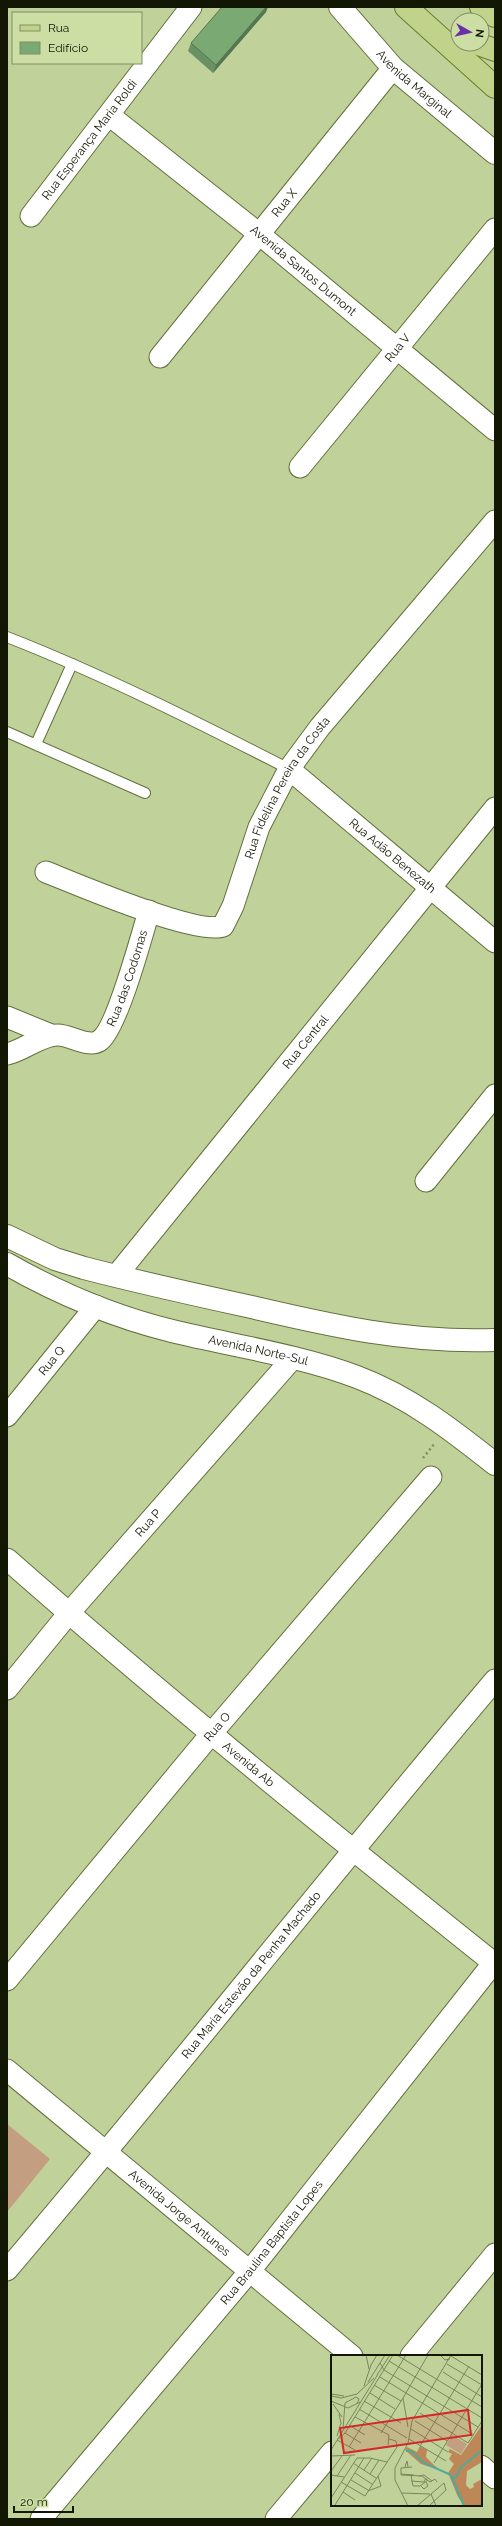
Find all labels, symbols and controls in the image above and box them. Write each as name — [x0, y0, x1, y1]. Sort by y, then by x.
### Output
legend — [12, 12, 142, 64]
north arrow — [450, 12, 490, 52]
text: Rua — [48, 21, 69, 35]
text: N — [472, 28, 486, 38]
text: Edifício — [48, 41, 88, 55]
street label: Avenida Marginal — [374, 47, 455, 121]
street label: Rua Esperança Maria Roldi — [39, 77, 140, 203]
street label: Rua X — [269, 186, 300, 220]
street label: Avenida Santos Dumont — [248, 223, 359, 319]
street label: Rua V — [382, 331, 413, 365]
street label: Rua Fidelina Pereira da Costa — [242, 714, 333, 861]
street label: Rua Adão Benezath — [346, 815, 439, 896]
street label: Rua das Codornas — [104, 928, 150, 1029]
street label: Rua Central — [280, 1012, 332, 1072]
street label: Avenida Norte-Sul — [207, 1332, 310, 1369]
street label: Rua Q — [36, 1343, 68, 1378]
street label: Rua P — [132, 1506, 164, 1540]
street label: Rua O — [201, 1710, 233, 1744]
street label: Avenida Ab — [220, 1739, 277, 1790]
street label: Rua Maria Estevão da Penha Machado — [179, 1889, 324, 2061]
street label: Avenida Jorge Antunes — [126, 2167, 233, 2259]
street label: Rua Braulina Baptista Lopes — [218, 2178, 326, 2307]
inset map — [331, 2355, 482, 2506]
scale bar — [14, 2488, 73, 2514]
text: 20 m — [20, 2495, 48, 2509]

